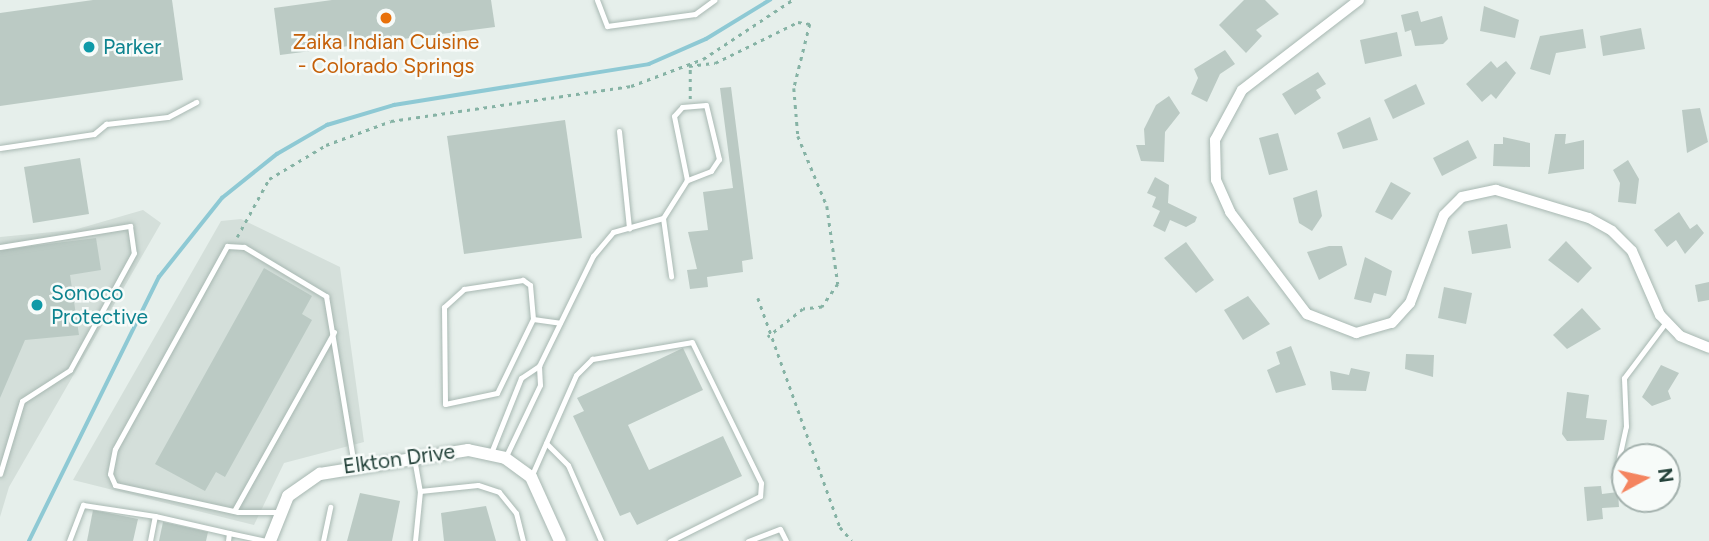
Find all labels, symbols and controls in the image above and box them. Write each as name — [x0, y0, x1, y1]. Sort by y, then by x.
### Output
marker: Zaika Indian Cuisine - Colorado Springs — [378, 10, 394, 26]
place label: Zaika Indian Cuisine - Colorado Springs — [293, 29, 479, 79]
place label: Parker — [103, 34, 161, 60]
marker: Parker — [81, 39, 97, 55]
place label: Sonoco Protective — [51, 280, 148, 330]
marker: Sonoco Protective — [29, 297, 45, 313]
street label: Elkton Drive — [341, 439, 457, 479]
north arrow — [1611, 443, 1681, 513]
text: N — [1653, 466, 1678, 484]

